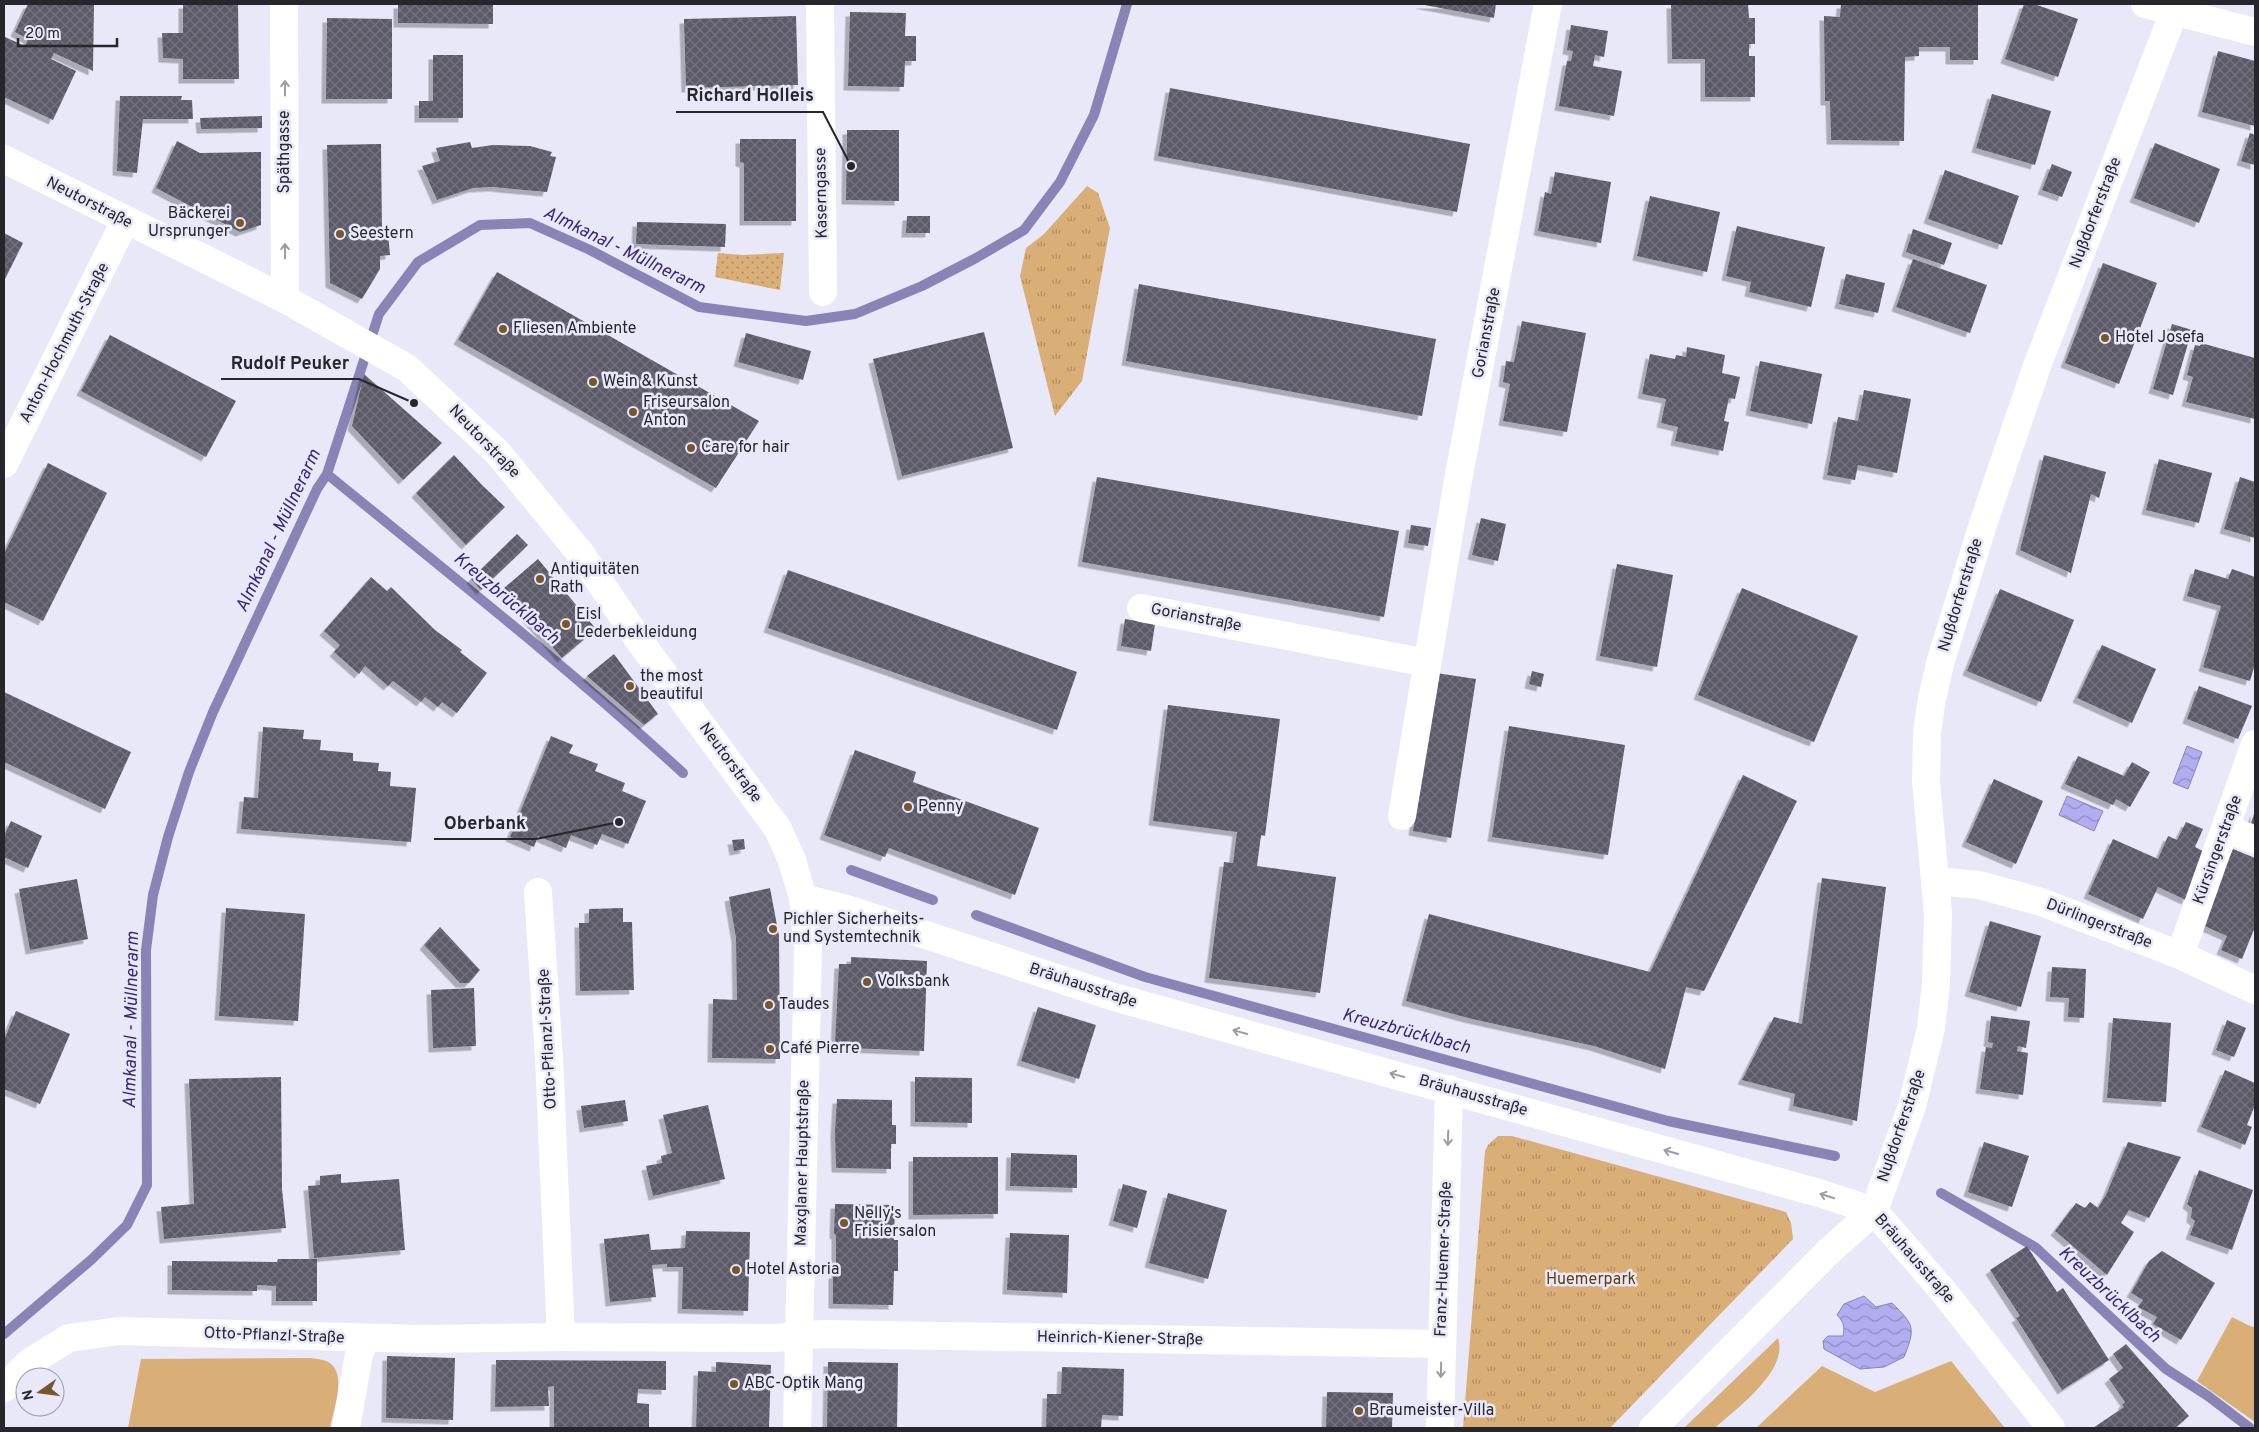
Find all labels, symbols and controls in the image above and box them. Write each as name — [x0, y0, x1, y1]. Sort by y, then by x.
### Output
scale bar — [18, 15, 116, 47]
text: 20 m — [25, 25, 60, 44]
callout: Richard Holleis — [676, 79, 823, 112]
one-way arrow — [280, 80, 290, 96]
text: Richard Holleis — [686, 85, 814, 108]
street label: Späthgasse — [275, 110, 295, 194]
street label: Kaserngasse — [811, 147, 833, 239]
street label: Nußdorferstraße — [2066, 155, 2126, 271]
street label: Neutorstraße — [42, 173, 136, 233]
water label: Almkanal - Müllnerarm — [539, 202, 709, 300]
place label: Bäckerei Ursprunger — [148, 204, 230, 242]
marker: Bäckerei Ursprunger — [234, 217, 246, 229]
place label: Seestern — [350, 224, 414, 244]
marker: Seestern — [334, 228, 346, 240]
one-way arrow — [280, 243, 290, 259]
street label: Anton-Hochmuth-Straße — [16, 259, 114, 427]
street label: Gorianstraße — [1468, 286, 1506, 380]
place label: Fliesen Ambiente — [513, 319, 636, 339]
marker: Fliesen Ambiente — [497, 323, 509, 335]
place label: Hotel Josefa — [2115, 328, 2204, 348]
marker: Hotel Josefa — [2099, 332, 2111, 344]
callout: Rudolf Peuker — [221, 346, 359, 379]
text: Rudolf Peuker — [231, 353, 350, 376]
place label: Wein & Kunst — [603, 372, 698, 392]
marker: Wein & Kunst — [587, 376, 599, 388]
place label: Friseursalon Anton — [643, 393, 730, 431]
street label: Neutorstraße — [444, 401, 524, 483]
marker: Friseursalon Anton — [627, 406, 639, 418]
place label: Care for hair — [701, 438, 790, 458]
marker: Care for hair — [685, 442, 697, 454]
water label: Almkanal - Müllnerarm — [231, 446, 327, 616]
street label: Nußdorferstraße — [1934, 536, 1988, 654]
water label: Kreuzbrücklbach — [448, 548, 564, 650]
place label: Antiquitäten Rath — [550, 560, 639, 598]
marker: Antiquitäten Rath — [534, 573, 546, 585]
street label: Gorianstraße — [1149, 599, 1243, 637]
place label: Eisl Lederbekleidung — [576, 605, 697, 643]
marker: Eisl Lederbekleidung — [560, 618, 572, 630]
place label: the most beautiful — [640, 667, 703, 705]
marker: the most beautiful — [624, 680, 636, 692]
street label: Neutorstraße — [694, 719, 766, 807]
street label: Kürsingerstraße — [2189, 793, 2247, 907]
place label: Penny — [918, 797, 964, 817]
marker: Penny — [902, 801, 914, 813]
callout: Oberbank — [434, 806, 536, 839]
text: Oberbank — [444, 813, 526, 836]
street label: Dürlingerstraße — [2043, 895, 2155, 953]
place label: Pichler Sicherheits- und Systemtechnik — [783, 910, 925, 948]
marker: Pichler Sicherheits- und Systemtechnik — [767, 923, 779, 935]
water label: Almkanal - Müllnerarm — [119, 931, 145, 1109]
street label: Bräuhausstraße — [1026, 959, 1140, 1013]
street label: Otto-Pflanzl-Straße — [534, 968, 562, 1110]
place label: Volksbank — [877, 972, 950, 992]
marker: Volksbank — [861, 976, 873, 988]
place label: Taudes — [779, 995, 830, 1015]
marker: Taudes — [763, 999, 775, 1011]
water label: Kreuzbrücklbach — [1339, 1004, 1473, 1060]
one-way arrow — [1232, 1026, 1248, 1036]
place label: Café Pierre — [780, 1039, 860, 1059]
marker: Café Pierre — [764, 1043, 776, 1055]
street label: Nußdorferstraße — [1873, 1067, 1931, 1185]
one-way arrow — [1389, 1070, 1405, 1079]
street label: Bräuhausstraße — [1416, 1071, 1530, 1121]
street label: Maxglaner Hauptstraße — [792, 1080, 814, 1246]
one-way arrow — [1443, 1130, 1453, 1146]
one-way arrow — [1663, 1146, 1679, 1156]
street label: Franz-Huemer-Straße — [1431, 1181, 1457, 1337]
one-way arrow — [1820, 1191, 1836, 1200]
place label: Nelly's Frisiersalon — [854, 1204, 936, 1242]
street label: Bräuhausstraße — [1870, 1210, 1958, 1308]
marker: Nelly's Frisiersalon — [838, 1217, 850, 1229]
water label: Kreuzbrücklbach — [2053, 1242, 2165, 1348]
place label: Hotel Astoria — [746, 1260, 839, 1280]
marker: Hotel Astoria — [730, 1264, 742, 1276]
park label: Huemerpark — [1546, 1270, 1636, 1290]
street label: Otto-Pflanzl-Straße — [203, 1324, 345, 1348]
street label: Heinrich-Kiener-Straße — [1037, 1328, 1203, 1350]
one-way arrow — [1436, 1362, 1446, 1378]
north arrow — [15, 1367, 65, 1417]
place label: ABC-Optik Mang — [744, 1374, 863, 1394]
marker: ABC-Optik Mang — [728, 1378, 740, 1390]
text: N — [19, 1388, 38, 1402]
place label: Braumeister-Villa — [1369, 1401, 1494, 1421]
marker: Braumeister-Villa — [1353, 1405, 1365, 1417]

